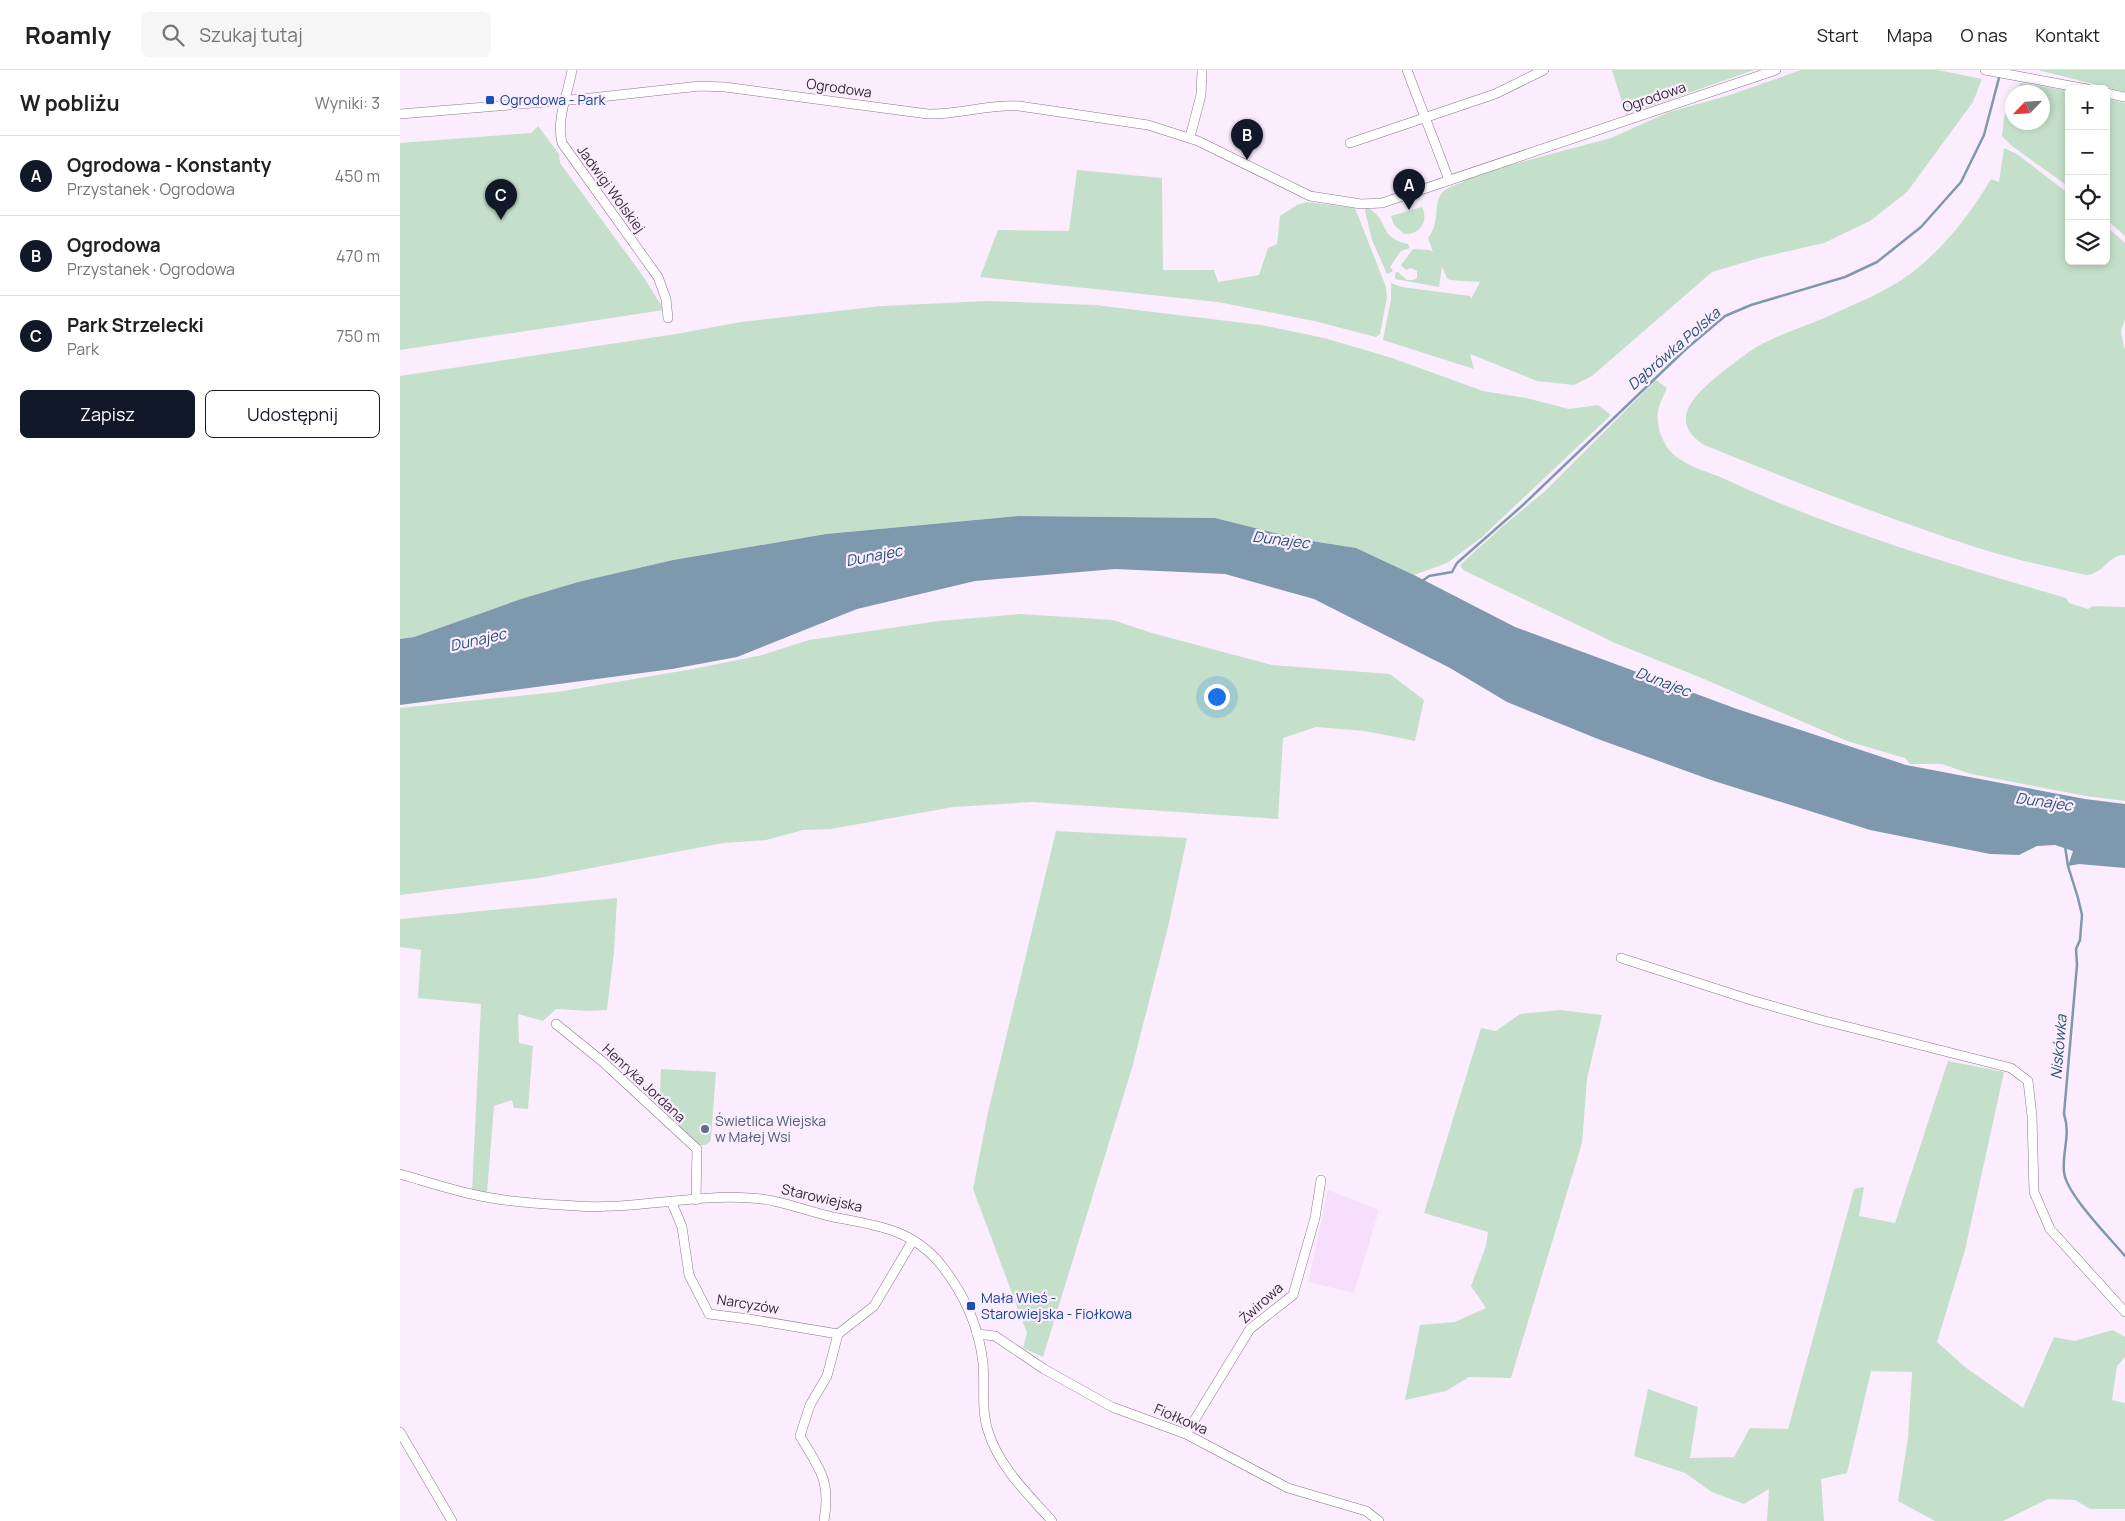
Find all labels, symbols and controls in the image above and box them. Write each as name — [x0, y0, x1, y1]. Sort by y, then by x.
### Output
search box — [141, 12, 491, 57]
text: Roamly — [25, 18, 111, 51]
icon: search — [159, 21, 187, 49]
text: Szukaj tutaj — [199, 22, 303, 48]
text: Start — [1817, 23, 1859, 47]
text: Mapa — [1887, 23, 1933, 47]
text: O nas — [1961, 23, 2007, 47]
text: Kontakt — [2035, 23, 2100, 47]
street label: Ogrodowa — [805, 74, 873, 102]
street label: Ogrodowa — [1620, 77, 1688, 116]
north arrow — [2005, 85, 2050, 130]
map controls — [2065, 85, 2110, 265]
button: + — [2065, 85, 2110, 130]
text: W pobliżu — [20, 89, 120, 117]
place label: Ogrodowa - Park — [500, 90, 606, 109]
text: Wyniki: 3 — [315, 92, 380, 114]
marker: Ogrodowa - Park — [484, 94, 496, 106]
pin: B — [1231, 119, 1263, 160]
button: − — [2065, 130, 2110, 175]
street label: Jadwigi Wolskiej — [573, 141, 650, 236]
text: Ogrodowa - Konstanty — [67, 152, 271, 178]
text: A — [31, 165, 41, 187]
text: 450 m — [335, 165, 380, 187]
pin: A — [1393, 169, 1425, 210]
button: locate — [2065, 175, 2110, 220]
text: Przystanek · Ogrodowa — [67, 178, 235, 200]
pin: C — [485, 179, 517, 220]
button: layers — [2065, 220, 2110, 265]
text: Ogrodowa — [67, 232, 161, 258]
text: B — [31, 245, 41, 267]
text: 470 m — [336, 245, 380, 267]
text: Przystanek · Ogrodowa — [67, 258, 235, 280]
water label: Dąbrówka Polska — [1623, 302, 1725, 395]
text: Park Strzelecki — [67, 312, 204, 338]
text: C — [30, 325, 42, 347]
text: 750 m — [336, 325, 380, 347]
text: Park — [67, 338, 99, 360]
button: Zapisz — [20, 390, 195, 438]
button: Udostępnij — [205, 390, 380, 438]
water label: Dunajec — [1251, 526, 1312, 554]
water label: Dunajec — [844, 539, 906, 571]
water label: Dunajec — [448, 622, 510, 656]
water label: Dunajec — [1633, 662, 1695, 702]
your location — [1204, 684, 1230, 710]
water label: Dunajec — [2014, 787, 2075, 816]
water label: Niskówka — [2045, 1013, 2072, 1080]
street label: Henryka Jordana — [599, 1039, 690, 1126]
place label: Świetlica Wiejska w Małej Wsi — [715, 1111, 826, 1146]
marker: Świetlica Wiejska w Małej Wsi — [699, 1123, 711, 1135]
street label: Starowiejska — [780, 1179, 865, 1216]
street label: Żwirowa — [1235, 1278, 1287, 1327]
place label: Mała Wieś - Starowiejska - Fiołkowa — [981, 1288, 1132, 1323]
street label: Narcyzów — [716, 1289, 781, 1318]
marker: Mała Wieś - Starowiejska - Fiołkowa — [965, 1300, 977, 1312]
street label: Fiołkowa — [1151, 1399, 1211, 1438]

